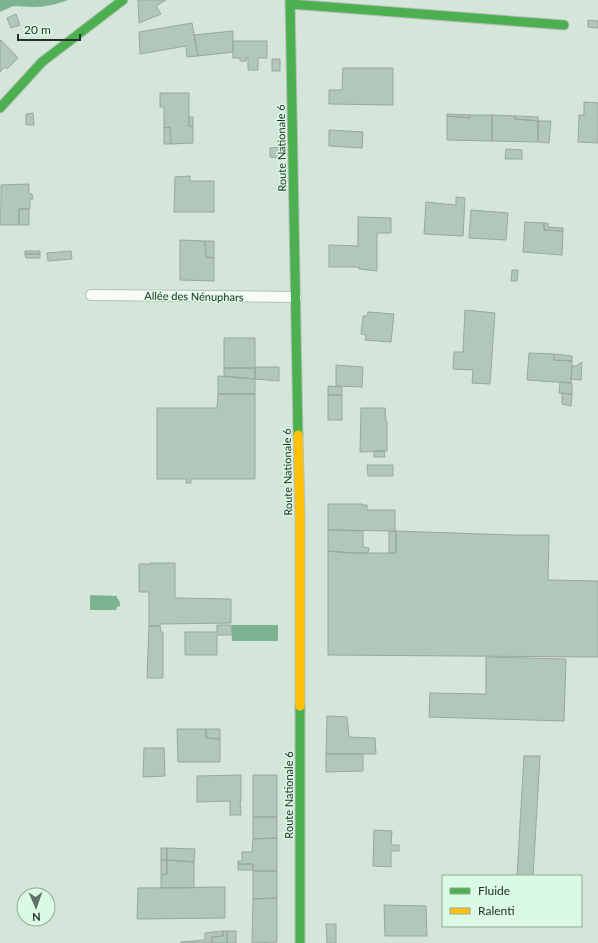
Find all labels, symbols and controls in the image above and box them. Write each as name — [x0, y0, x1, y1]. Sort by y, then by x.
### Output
scale bar — [18, 16, 80, 42]
text: 20 m — [24, 22, 51, 37]
street label: Route Nationale 6 — [274, 104, 288, 192]
street label: Allée des Nénuphars — [144, 289, 244, 303]
street label: Route Nationale 6 — [280, 428, 294, 516]
street label: Route Nationale 6 — [282, 751, 295, 839]
legend — [442, 875, 582, 927]
text: Fluide — [478, 883, 510, 898]
north arrow — [16, 887, 56, 927]
text: Ralenti — [478, 903, 515, 918]
text: N — [32, 911, 41, 924]

